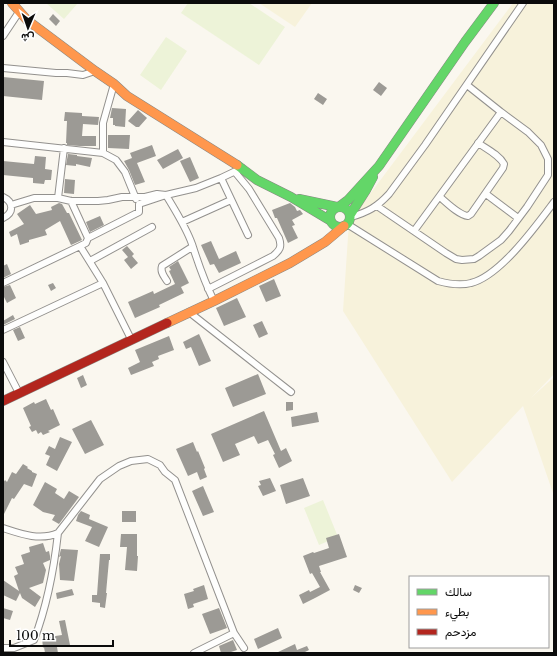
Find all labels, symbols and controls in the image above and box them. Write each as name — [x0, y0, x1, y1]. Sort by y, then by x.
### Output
north arrow — [8, 8, 48, 48]
text: ش — [21, 31, 35, 45]
legend — [409, 576, 549, 648]
text: سالك — [445, 584, 472, 599]
text: بطيء — [445, 604, 469, 622]
scale bar — [10, 622, 113, 648]
text: مزدحم — [445, 624, 476, 640]
text: 100 m — [16, 628, 55, 643]

